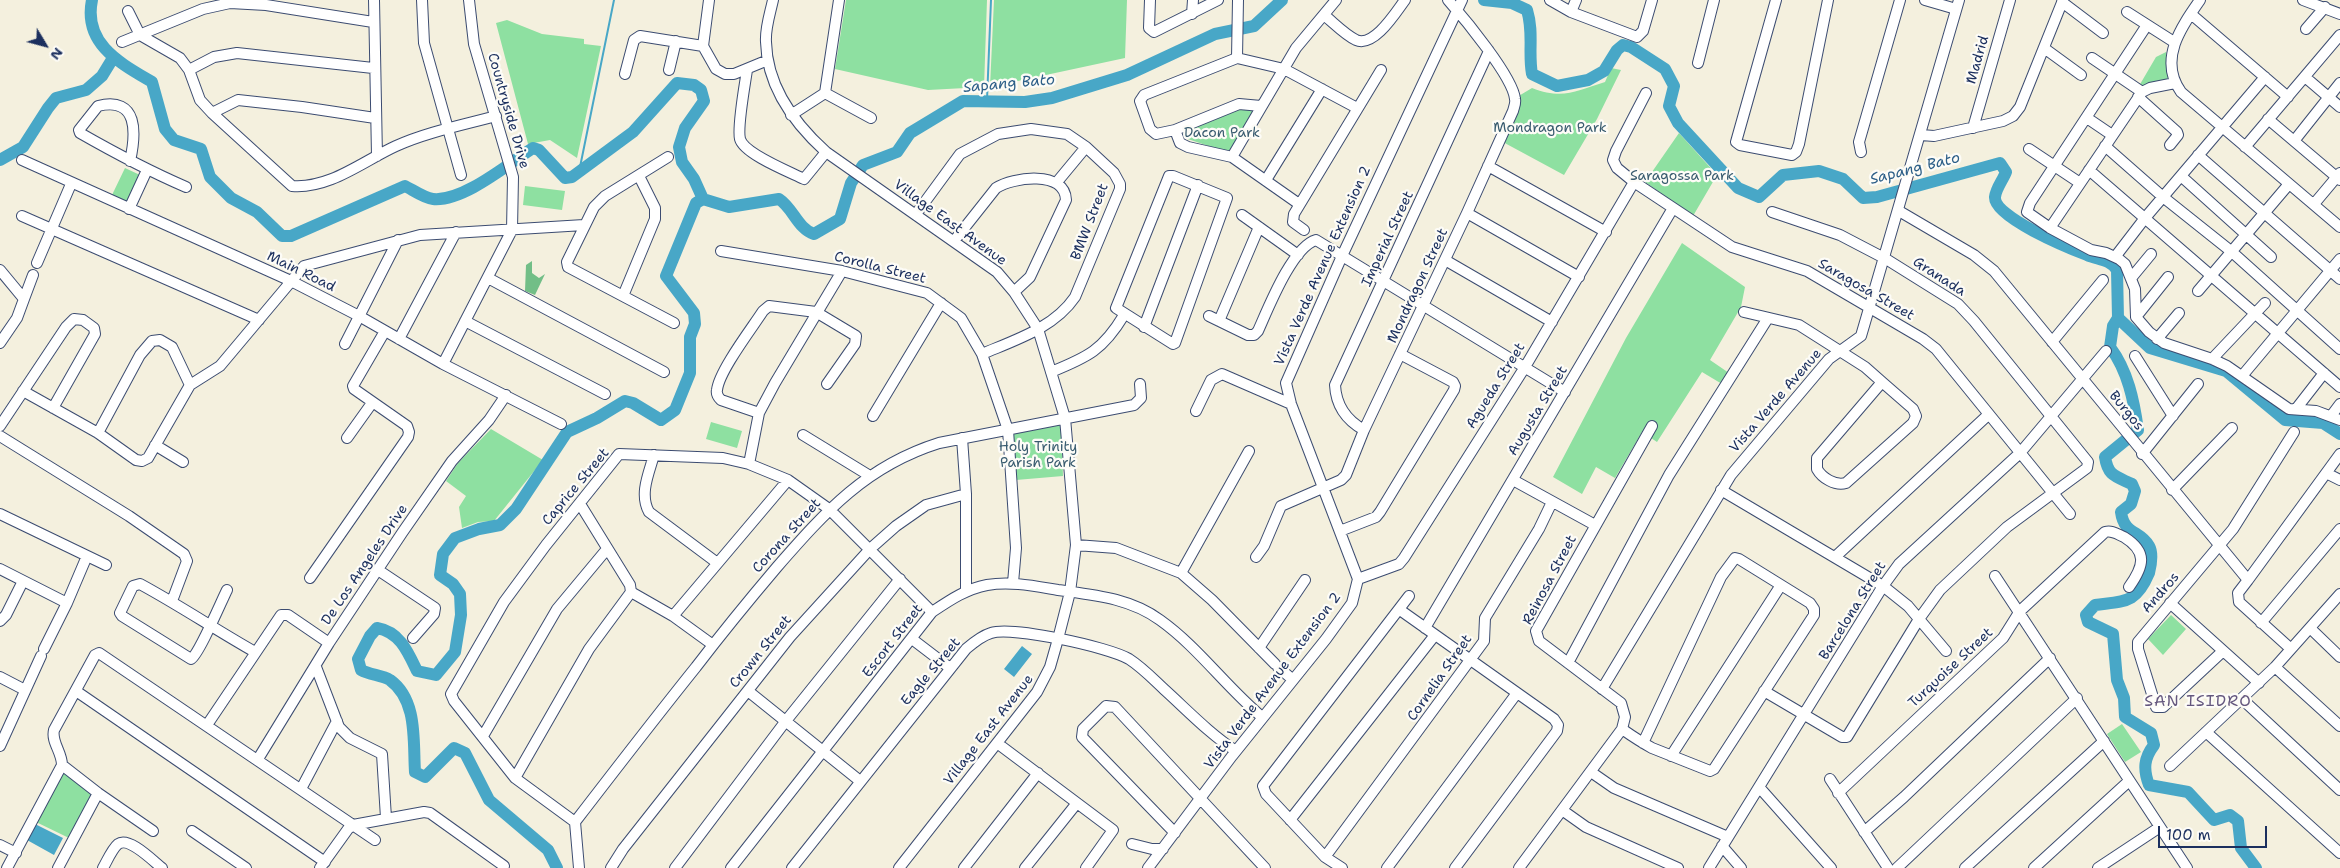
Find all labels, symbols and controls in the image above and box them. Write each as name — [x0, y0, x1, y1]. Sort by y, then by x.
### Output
north arrow — [20, 20, 70, 70]
street label: Madrid — [1963, 34, 1993, 86]
text: N — [46, 44, 68, 64]
street label: Countryside Drive — [483, 51, 533, 171]
water label: Sapang Bato — [962, 71, 1056, 97]
park label: Mondragon Park — [1493, 120, 1607, 136]
park label: Dacon Park — [1184, 125, 1260, 141]
water label: Sapang Bato — [1868, 149, 1962, 189]
street label: Vista Verde Avenue Extension 2 — [1271, 164, 1375, 368]
park label: Saragossa Park — [1630, 168, 1734, 184]
street label: Village East Avenue — [890, 176, 1010, 270]
street label: BMW Street — [1068, 181, 1112, 263]
street label: Imperial Street — [1358, 188, 1418, 290]
street label: Mondragon Street — [1384, 226, 1452, 346]
street label: Main Road — [264, 248, 338, 296]
street label: Corolla Street — [832, 248, 928, 288]
street label: Granada — [1909, 254, 1969, 300]
street label: Saragosa Street — [1815, 256, 1917, 324]
street label: Agueda Street — [1463, 340, 1529, 432]
street label: Vista Verde Avenue — [1726, 346, 1826, 456]
street label: Augusta Street — [1505, 363, 1571, 459]
street label: Burgos — [2105, 388, 2147, 434]
park label: Holy Trinity Parish Park — [999, 439, 1077, 472]
street label: Caprice Street — [539, 445, 613, 529]
street label: Corona Street — [749, 495, 825, 577]
street label: De Los Angeles Drive — [318, 501, 412, 629]
street label: Reinosa Street — [1519, 532, 1581, 628]
street label: Barcelona Street — [1816, 559, 1890, 663]
street label: Andros — [2139, 569, 2183, 617]
street label: Vista Verde Avenue Extension 2 — [1201, 589, 1345, 773]
street label: Escort Street — [859, 601, 927, 681]
street label: Crown Street — [727, 612, 795, 692]
street label: Turquoise Street — [1905, 624, 1997, 712]
street label: Cornelia Street — [1404, 632, 1476, 724]
street label: Eagle Street — [898, 635, 964, 709]
street label: Village East Avenue — [941, 671, 1037, 789]
district label: SAN ISIDRO — [2143, 692, 2253, 712]
scale bar — [2160, 816, 2269, 848]
text: 100 m — [2166, 825, 2211, 845]

